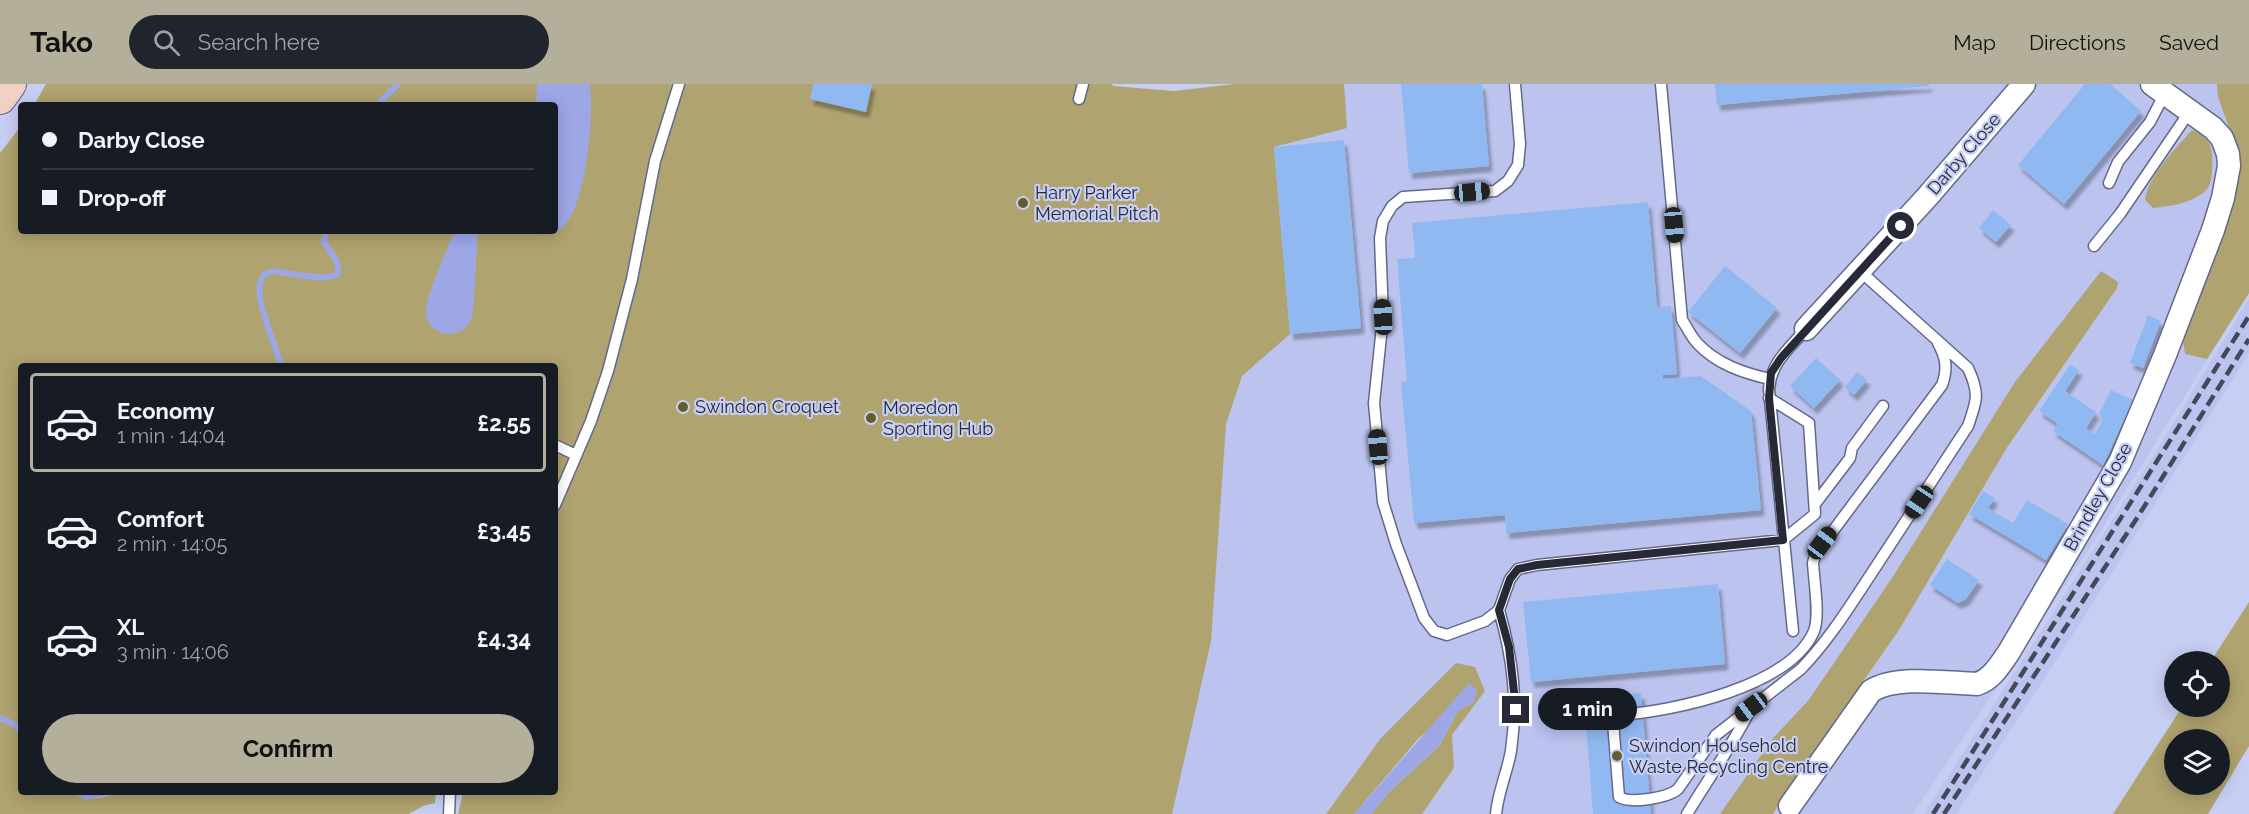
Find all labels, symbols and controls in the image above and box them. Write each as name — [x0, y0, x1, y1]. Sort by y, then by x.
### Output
search box — [129, 15, 549, 69]
text: Tako — [30, 26, 93, 59]
icon: search — [150, 26, 183, 59]
text: Search here — [198, 29, 320, 55]
text: Map — [1953, 30, 1996, 55]
text: Directions — [2029, 30, 2126, 55]
text: Saved — [2159, 30, 2219, 55]
street label: Darby Close — [1923, 108, 2005, 199]
text: Darby Close — [78, 127, 205, 153]
car — [1453, 181, 1491, 203]
place label: Harry Parker Memorial Pitch — [1035, 182, 1159, 224]
text: Drop-off — [78, 185, 166, 211]
marker: Harry Parker Memorial Pitch — [1016, 196, 1030, 210]
car — [1663, 206, 1685, 244]
route start — [1887, 212, 1914, 239]
car — [1373, 299, 1393, 335]
icon: car — [45, 396, 99, 450]
place label: Swindon Croquet — [695, 396, 839, 417]
place label: Moredon Sporting Hub — [883, 397, 993, 439]
text: Economy — [117, 398, 215, 424]
marker: Swindon Croquet — [676, 400, 690, 414]
text: £2.55 — [477, 410, 531, 436]
marker: Moredon Sporting Hub — [864, 411, 878, 425]
text: 1 min · 14:04 — [117, 424, 225, 448]
car — [1367, 428, 1389, 466]
street label: Brindley Close — [2059, 439, 2136, 554]
car — [1901, 482, 1937, 522]
icon: car — [45, 504, 99, 558]
text: Comfort — [117, 506, 204, 532]
text: £3.45 — [477, 518, 531, 544]
car — [1804, 523, 1840, 563]
text: 2 min · 14:05 — [117, 532, 227, 556]
icon: car — [45, 612, 99, 666]
text: XL — [117, 614, 144, 640]
text: £4.34 — [477, 626, 531, 652]
text: 3 min · 14:06 — [117, 640, 229, 664]
map controls — [2164, 651, 2230, 795]
button: locate — [2164, 651, 2230, 717]
callout: 1 min — [1537, 689, 1636, 731]
car — [1731, 689, 1771, 725]
route end — [1502, 696, 1529, 723]
text: 1 min — [1562, 697, 1613, 721]
button: Confirm — [42, 714, 534, 783]
button: layers — [2164, 729, 2230, 795]
place label: Swindon Household Waste Recycling Centre — [1629, 735, 1829, 777]
marker: Swindon Household Waste Recycling Centre — [1610, 749, 1624, 763]

